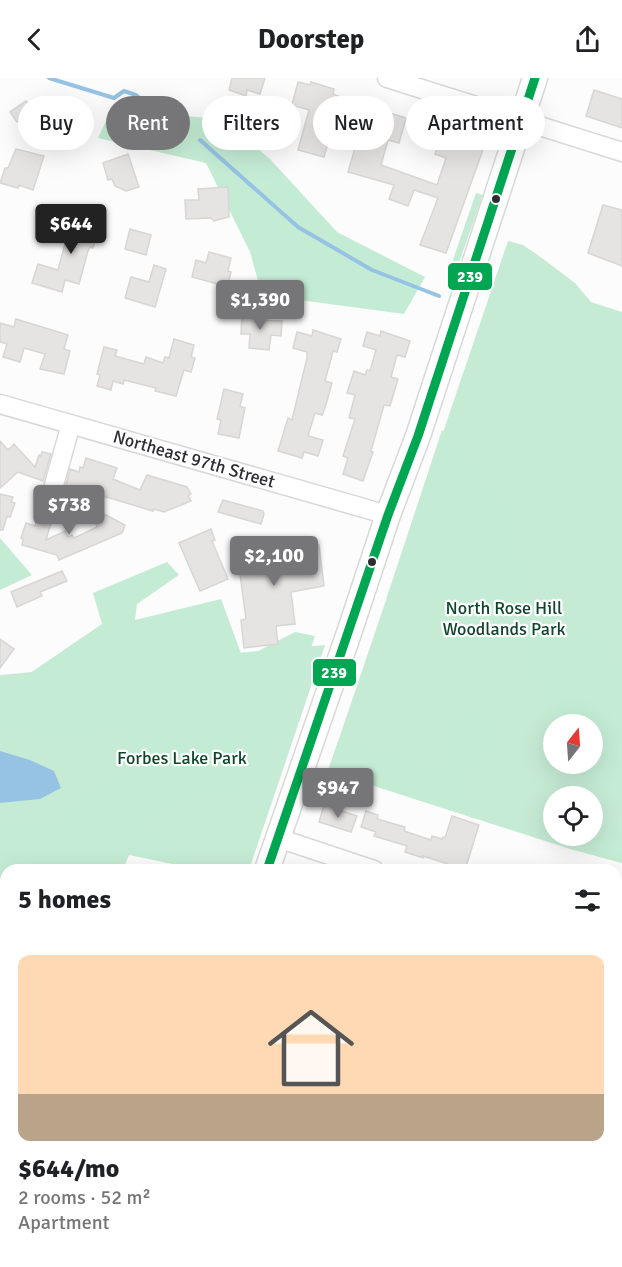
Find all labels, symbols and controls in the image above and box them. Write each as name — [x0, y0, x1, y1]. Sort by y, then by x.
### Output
icon: back — [18, 23, 51, 56]
text: Doorstep — [258, 23, 364, 56]
icon: share — [571, 23, 604, 56]
chip: Buy — [18, 96, 94, 150]
chip: Rent — [106, 96, 190, 150]
chip: Filters — [202, 96, 301, 150]
chip: New — [313, 96, 394, 150]
chip: Apartment — [406, 96, 545, 150]
unlabelled marker — [490, 193, 502, 205]
pin: $644 — [35, 204, 107, 255]
text: $644 — [49, 211, 93, 236]
line badge: 239 — [447, 262, 493, 291]
text: 239 — [457, 267, 483, 287]
pin: $1,390 — [211, 280, 309, 331]
text: $1,390 — [230, 287, 290, 312]
street label: Northeast 97th Street — [111, 425, 277, 493]
pin: $738 — [33, 485, 105, 536]
text: $738 — [47, 492, 91, 517]
pin: $2,100 — [225, 536, 323, 587]
text: $2,100 — [244, 543, 304, 568]
unlabelled marker — [366, 556, 378, 568]
park label: North Rose Hill Woodlands Park — [442, 597, 566, 640]
line badge: 239 — [312, 658, 357, 687]
text: 239 — [321, 663, 347, 683]
north arrow — [543, 714, 603, 774]
map controls — [543, 714, 603, 846]
park label: Forbes Lake Park — [117, 747, 247, 769]
pin: $947 — [302, 768, 374, 819]
text: $947 — [316, 775, 360, 800]
button: locate — [543, 786, 603, 846]
text: 5 homes — [18, 884, 111, 916]
icon: filters — [571, 884, 604, 917]
icon: home — [257, 994, 365, 1102]
text: $644/mo — [18, 1153, 119, 1185]
text: 2 rooms · 52 m² — [18, 1185, 151, 1210]
text: Apartment — [18, 1210, 110, 1235]

